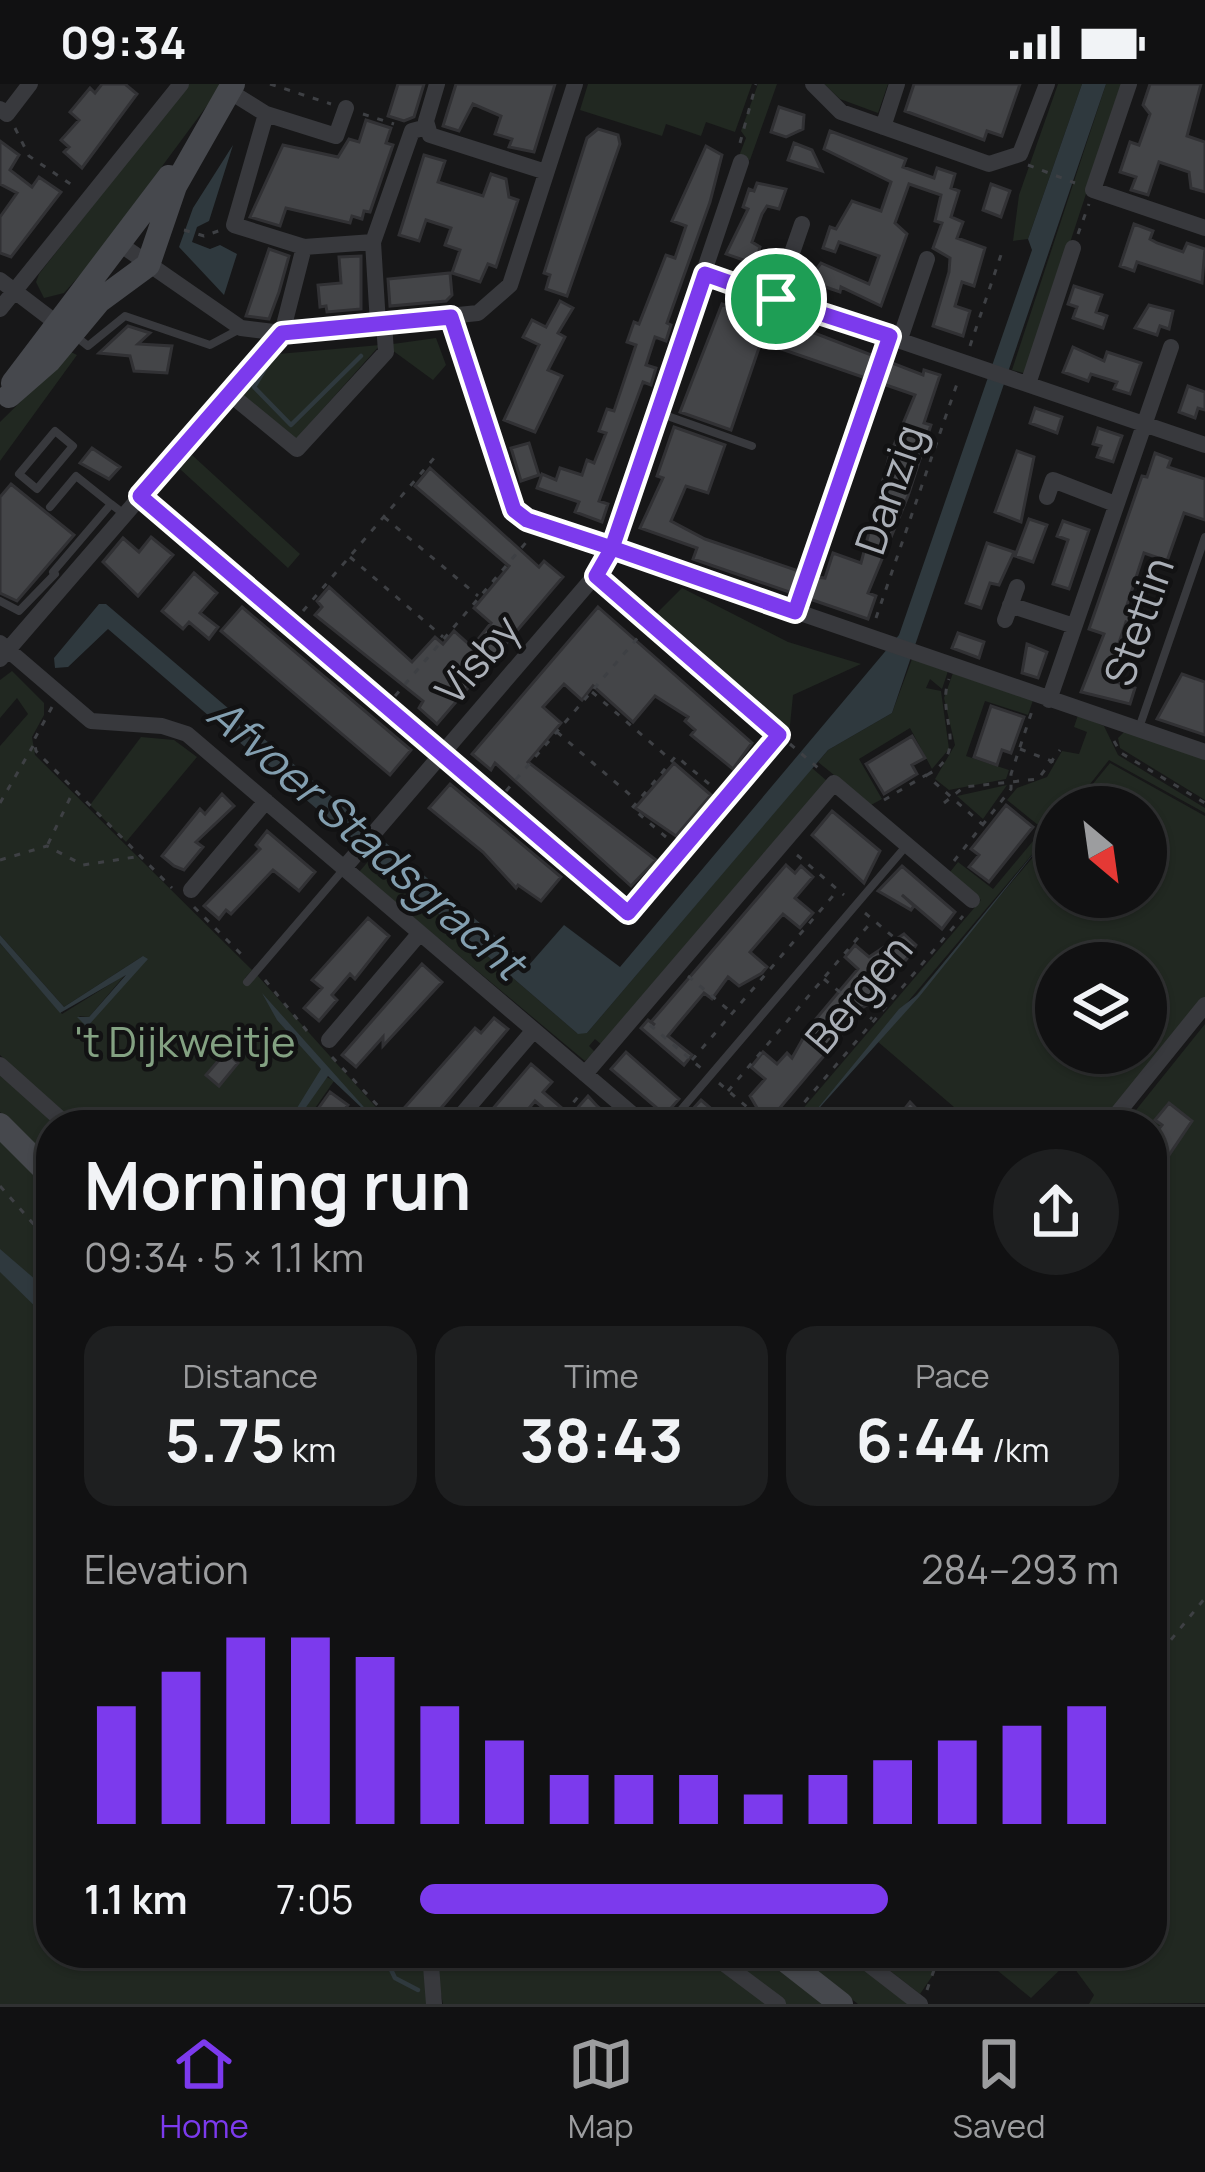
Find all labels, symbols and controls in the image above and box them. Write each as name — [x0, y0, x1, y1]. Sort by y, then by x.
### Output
text: 09:34 — [60, 11, 187, 73]
pin — [725, 248, 827, 350]
icon: arrive — [743, 266, 809, 332]
street label: Danzig — [840, 416, 938, 562]
street label: Stettin — [1089, 549, 1187, 693]
street label: Visby — [422, 601, 532, 717]
water label: Afvoer Stadsgracht — [195, 683, 542, 996]
north arrow — [1035, 786, 1167, 918]
map controls — [1035, 786, 1167, 1074]
street label: Bergen — [791, 921, 925, 1065]
button: layers — [1035, 942, 1167, 1074]
park label: 't Dijkweitje — [74, 1012, 296, 1070]
text: Morning run — [84, 1140, 471, 1230]
button: share — [993, 1149, 1119, 1275]
text: 09:34 · 5 × 1.1 km — [84, 1230, 364, 1284]
text: Distance — [183, 1353, 318, 1398]
text: Time — [564, 1353, 639, 1398]
text: Pace — [915, 1353, 990, 1398]
text: 5.75 — [165, 1398, 285, 1480]
text: 38:43 — [520, 1398, 683, 1480]
text: 6:44 — [856, 1398, 986, 1480]
text: km — [285, 1427, 336, 1472]
text: /km — [986, 1427, 1049, 1472]
text: Elevation — [84, 1542, 249, 1596]
text: 284–293 m — [921, 1542, 1119, 1596]
text: 1.1 km — [84, 1872, 188, 1926]
text: 7:05 — [276, 1872, 354, 1926]
tab: Home — [159, 2031, 249, 2148]
tab: Map — [568, 2031, 634, 2148]
tab: Saved — [953, 2031, 1046, 2148]

